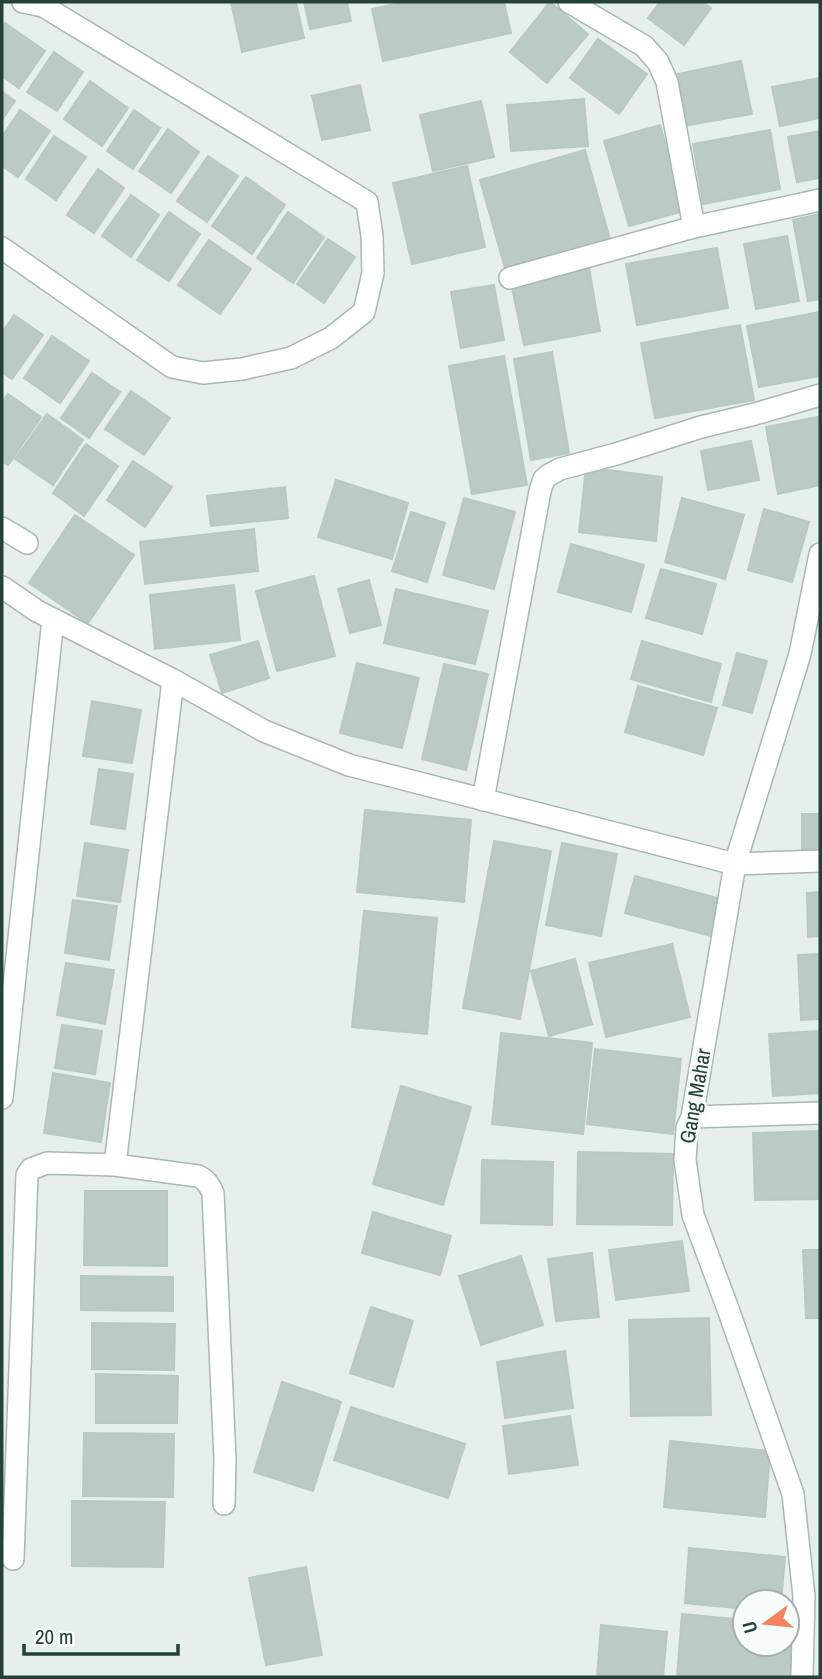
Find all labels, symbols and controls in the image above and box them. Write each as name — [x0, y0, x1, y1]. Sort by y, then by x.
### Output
street label: Gang Mahar — [672, 1046, 718, 1146]
north arrow — [731, 1588, 801, 1658]
scale bar — [24, 1612, 178, 1656]
text: U — [736, 1619, 764, 1636]
text: 20 m — [35, 1622, 73, 1651]

